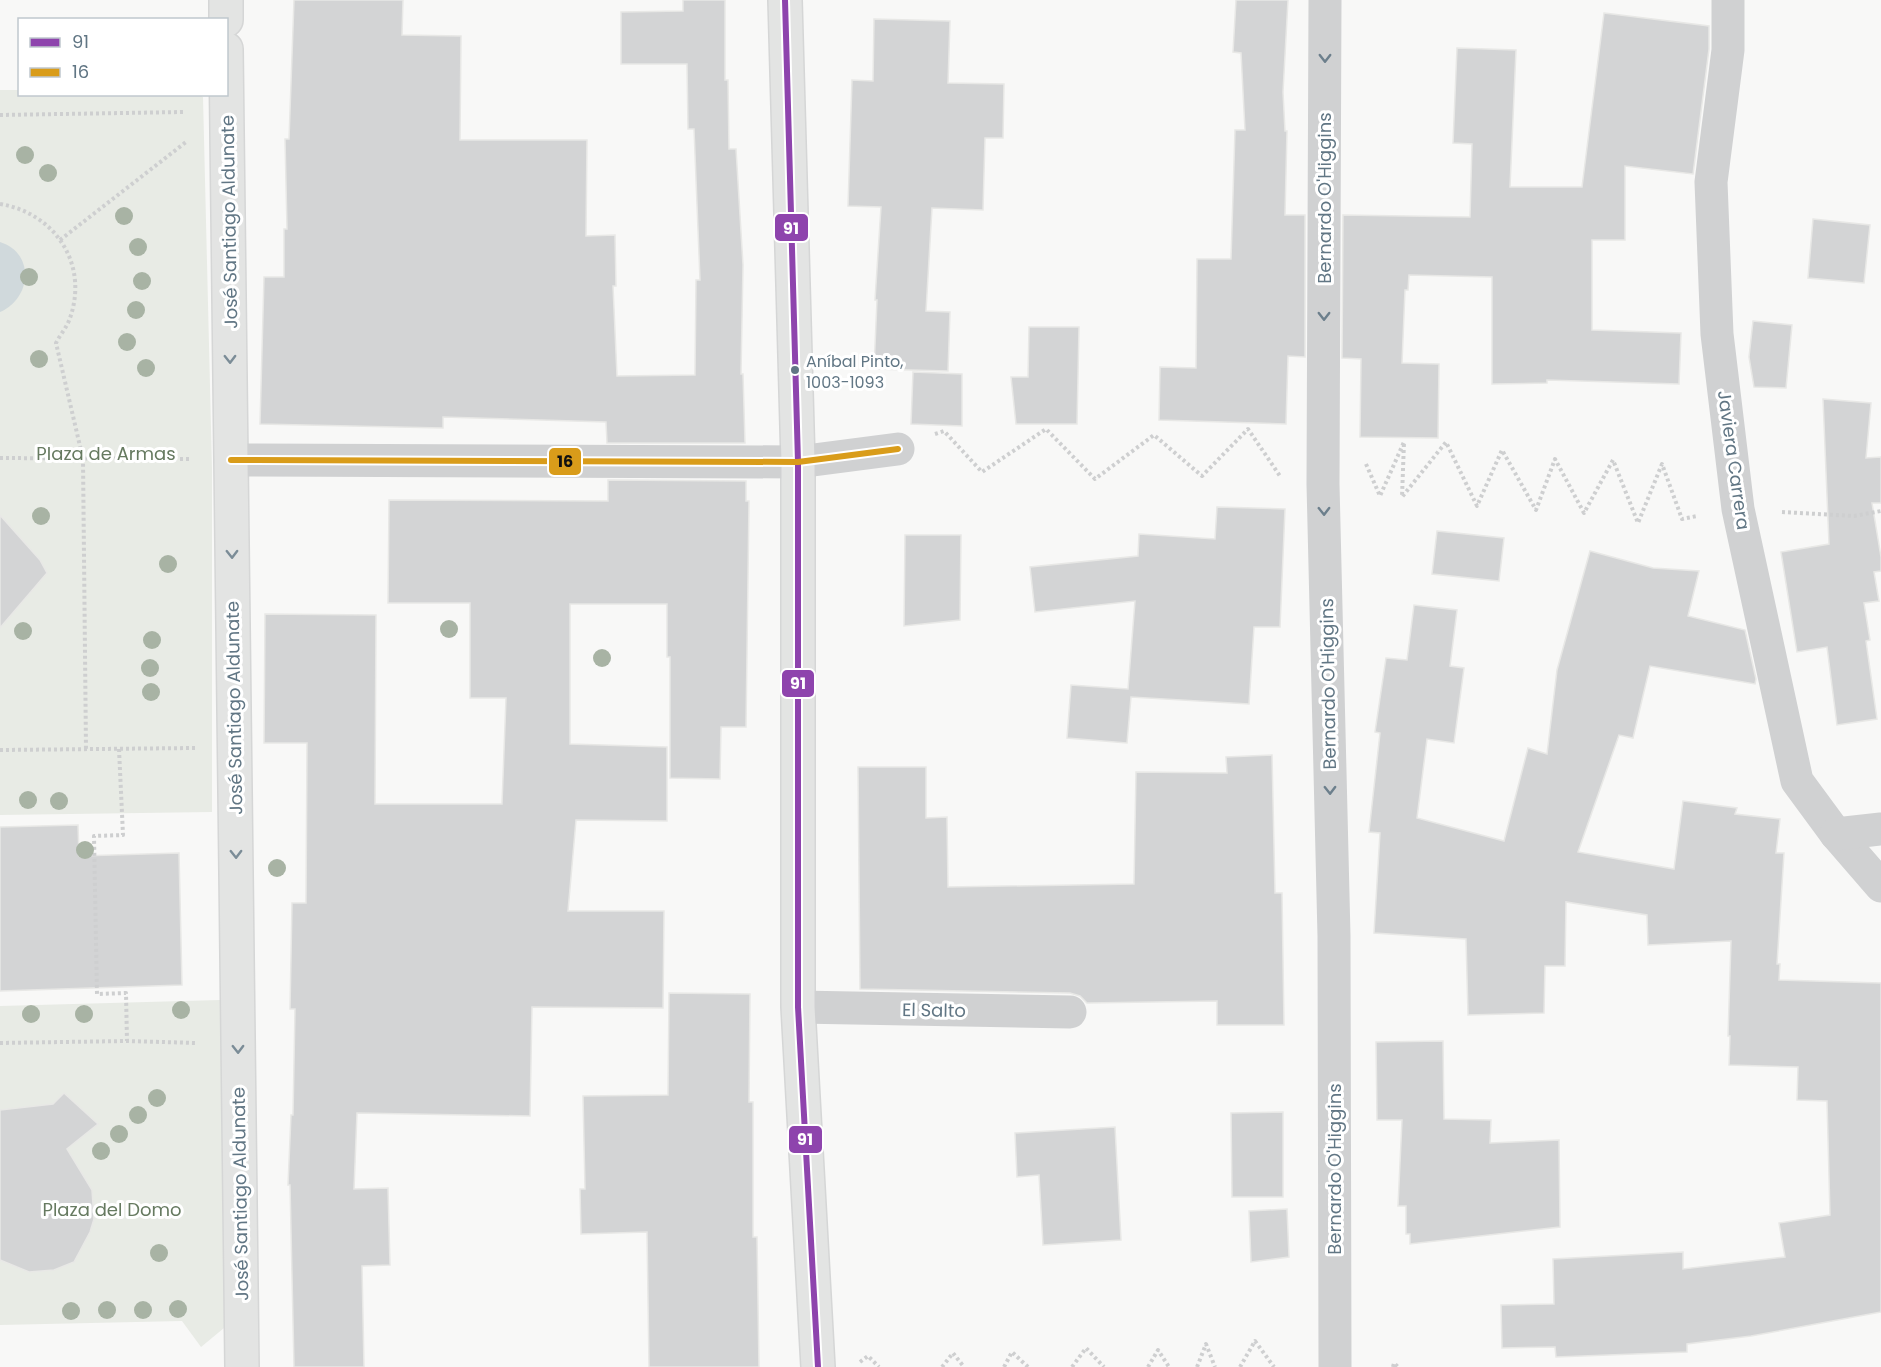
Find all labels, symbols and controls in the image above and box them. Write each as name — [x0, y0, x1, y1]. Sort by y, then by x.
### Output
legend — [18, 18, 228, 96]
text: 91 — [72, 29, 89, 54]
one-way arrow — [1319, 54, 1331, 63]
text: 16 — [72, 59, 89, 84]
street label: Bernardo O'Higgins — [1312, 112, 1337, 284]
street label: José Santiago Aldunate — [215, 115, 243, 329]
line badge: 91 — [774, 213, 809, 242]
text: 91 — [783, 217, 799, 240]
one-way arrow — [1318, 312, 1330, 321]
place label: Aníbal Pinto, 1003-1093 — [806, 350, 903, 394]
one-way arrow — [224, 355, 236, 364]
marker: Aníbal Pinto, 1003-1093 — [789, 364, 801, 376]
street label: Javiera Carrera — [1712, 389, 1756, 531]
park label: Plaza de Armas — [36, 441, 176, 466]
line badge: 16 — [548, 447, 582, 476]
text: 16 — [557, 450, 573, 473]
one-way arrow — [1317, 507, 1330, 516]
one-way arrow — [226, 550, 238, 559]
street label: Bernardo O'Higgins — [1314, 598, 1342, 770]
street label: José Santiago Aldunate — [220, 601, 248, 815]
line badge: 91 — [781, 669, 815, 698]
text: 91 — [790, 672, 806, 695]
one-way arrow — [1324, 786, 1337, 795]
one-way arrow — [230, 850, 242, 859]
street label: El Salto — [902, 997, 966, 1023]
one-way arrow — [232, 1045, 245, 1054]
street label: Bernardo O'Higgins — [1322, 1083, 1347, 1255]
street label: José Santiago Aldunate — [226, 1087, 254, 1301]
line badge: 91 — [788, 1125, 823, 1154]
text: 91 — [797, 1128, 813, 1151]
park label: Plaza del Domo — [42, 1197, 182, 1222]

